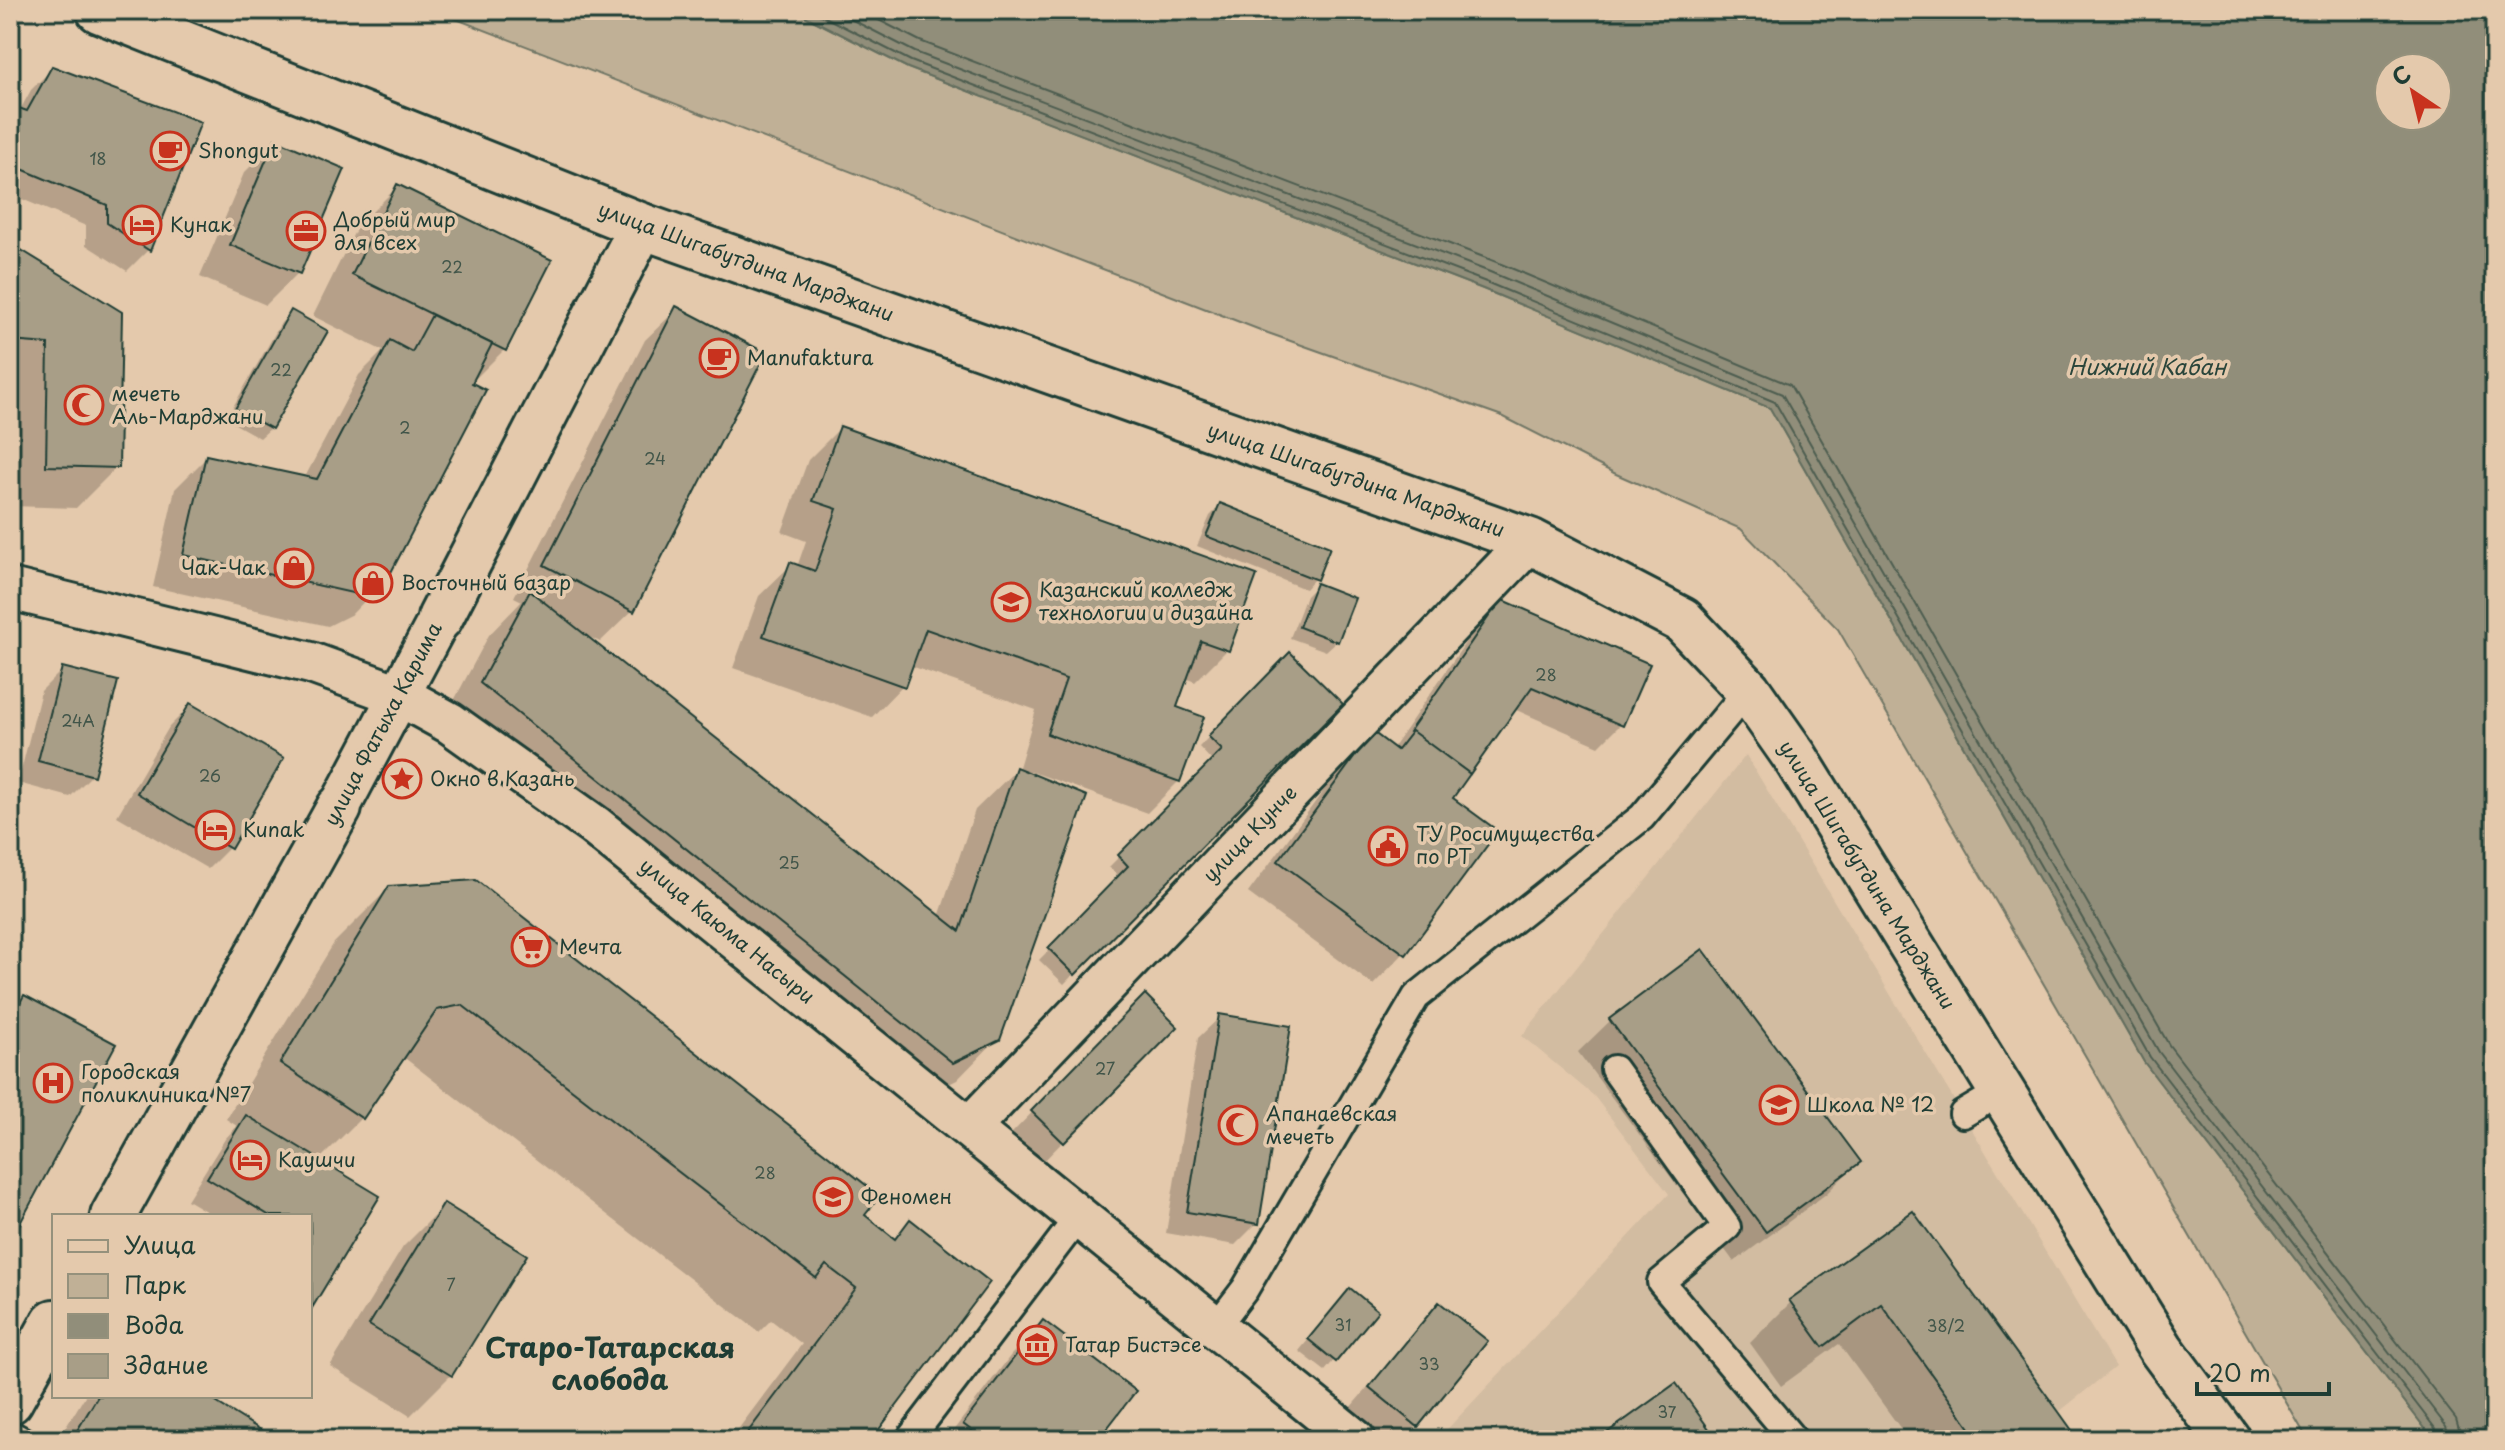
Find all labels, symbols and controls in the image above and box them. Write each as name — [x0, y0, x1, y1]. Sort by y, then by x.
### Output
north arrow — [2373, 52, 2453, 132]
text: С — [2384, 56, 2417, 93]
cafe icon: Shongut — [149, 130, 191, 172]
place label: Shongut — [198, 135, 279, 165]
house number: 18 — [89, 146, 107, 170]
street label: улица Шигабутдина Марджани — [594, 194, 898, 329]
hotel icon: Кунак — [121, 204, 163, 246]
place label: Добрый мир для всех — [333, 204, 456, 257]
place label: Кунак — [170, 209, 232, 239]
office icon: Добрый мир для всех — [285, 210, 327, 252]
house number: 22 — [441, 254, 463, 278]
cafe icon: Manufaktura — [698, 337, 740, 379]
place label: Manufaktura — [747, 342, 874, 372]
water label: Нижний Кабан — [2068, 349, 2228, 382]
house number: 22 — [270, 357, 292, 381]
place label: мечеть Аль-Марджани — [112, 378, 264, 431]
mosque icon: мечеть Аль-Марджани — [63, 384, 105, 426]
street label: улица Шигабутдина Марджани — [1204, 414, 1509, 544]
house number: 2 — [399, 415, 411, 439]
house number: 24 — [644, 446, 666, 470]
shop icon: Чак-Чак — [273, 547, 315, 589]
place label: Чак-Чак — [181, 552, 266, 582]
shop icon: Восточный базар — [352, 562, 394, 604]
place label: Восточный базар — [401, 567, 571, 597]
place label: Казанский колледж технологии и дизайна — [1039, 574, 1253, 627]
school or university icon: Казанский колледж технологии и дизайна — [990, 581, 1032, 623]
street label: улица Фатыха Карима — [316, 616, 449, 831]
house number: 28 — [1535, 662, 1557, 686]
house number: 24А — [61, 708, 95, 732]
street label: улица Шигабутдина Марджани — [1772, 734, 1963, 1015]
place icon: Окно в Казань — [381, 758, 423, 800]
house number: 26 — [199, 763, 221, 787]
place label: Окно в Казань — [430, 763, 574, 793]
street label: улица Кунче — [1195, 778, 1303, 889]
hotel icon: Kunak — [194, 809, 236, 851]
place label: Kunak — [243, 814, 305, 844]
place label: ТУ Росимущества по РТ — [1416, 818, 1595, 871]
public building icon: ТУ Росимущества по РТ — [1367, 825, 1409, 867]
street label: улица Каюма Насыри — [634, 850, 822, 1010]
house number: 25 — [778, 850, 800, 874]
supermarket icon: Мечта — [510, 926, 552, 968]
place label: Мечта — [559, 931, 622, 961]
place label: Городская поликлиника №7 — [81, 1056, 251, 1109]
house number: 27 — [1095, 1056, 1115, 1080]
hospital icon: Городская поликлиника №7 — [32, 1062, 74, 1104]
school or university icon: Школа № 12 — [1758, 1084, 1800, 1126]
place label: Школа № 12 — [1807, 1089, 1934, 1119]
place label: Апанаевская мечеть — [1266, 1098, 1398, 1151]
mosque icon: Апанаевская мечеть — [1217, 1104, 1259, 1146]
hotel icon: Каушчи — [229, 1139, 271, 1181]
place label: Каушчи — [278, 1144, 356, 1174]
house number: 28 — [754, 1160, 776, 1184]
school or university icon: Феномен — [812, 1176, 854, 1218]
place label: Феномен — [861, 1181, 952, 1211]
legend — [52, 1214, 312, 1398]
text: Улица — [124, 1226, 196, 1262]
text: Парк — [124, 1266, 187, 1302]
house number: 7 — [446, 1272, 456, 1296]
text: Вода — [124, 1306, 183, 1342]
house number: 31 — [1335, 1312, 1351, 1336]
house number: 38/2 — [1927, 1313, 1965, 1337]
museum icon: Татар Бистэсе — [1016, 1324, 1058, 1366]
district label: Старо-Татарская слобода — [485, 1325, 735, 1400]
place label: Татар Бистэсе — [1065, 1329, 1202, 1359]
text: Здание — [124, 1346, 209, 1382]
scale bar — [2197, 1346, 2329, 1396]
house number: 33 — [1418, 1351, 1440, 1375]
text: 20 m — [2209, 1354, 2271, 1390]
house number: 37 — [1658, 1399, 1677, 1423]

